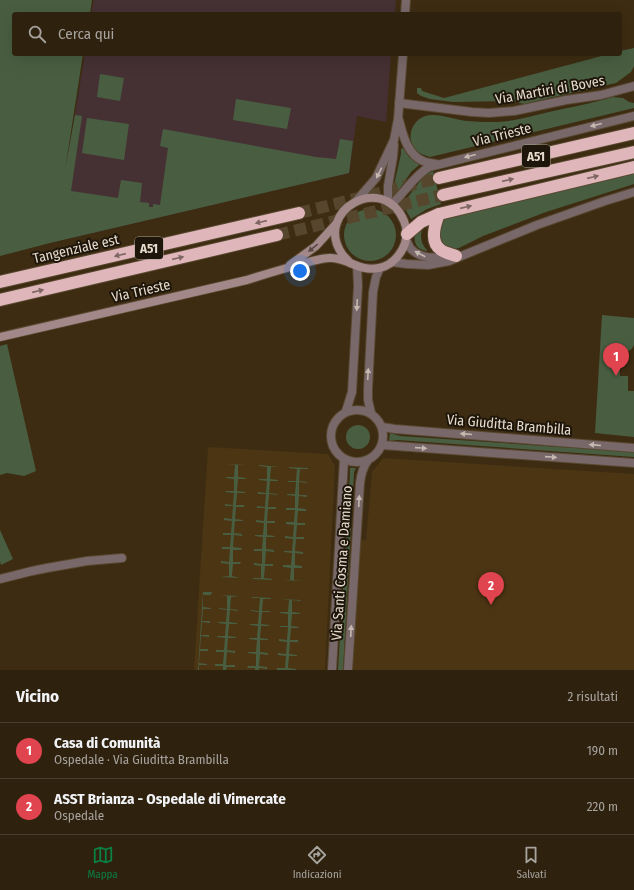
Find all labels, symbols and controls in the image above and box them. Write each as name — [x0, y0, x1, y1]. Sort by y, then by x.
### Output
search box — [12, 12, 622, 56]
icon: search — [26, 23, 48, 45]
text: Cerca qui — [58, 25, 114, 43]
street label: Via Martiri di Boves — [494, 72, 606, 108]
street label: Via Trieste — [471, 120, 533, 150]
one-way arrow — [590, 122, 602, 128]
road number: A51 — [522, 145, 550, 167]
one-way arrow — [464, 153, 476, 159]
one-way arrow — [376, 167, 382, 178]
one-way arrow — [587, 174, 599, 180]
one-way arrow — [502, 177, 515, 183]
one-way arrow — [460, 204, 473, 210]
one-way arrow — [254, 219, 266, 225]
street label: Tangenziale est — [31, 231, 121, 267]
road number: A51 — [135, 237, 163, 259]
one-way arrow — [308, 243, 318, 252]
one-way arrow — [414, 251, 426, 257]
one-way arrow — [114, 252, 126, 258]
one-way arrow — [172, 255, 184, 261]
your location — [290, 261, 310, 281]
street label: Via Trieste — [110, 276, 172, 306]
one-way arrow — [32, 287, 44, 293]
one-way arrow — [353, 299, 360, 311]
pin: 1 — [603, 343, 629, 376]
one-way arrow — [365, 368, 372, 380]
street label: Via Giuditta Brambilla — [446, 411, 572, 439]
one-way arrow — [460, 431, 472, 438]
one-way arrow — [589, 441, 601, 448]
one-way arrow — [415, 444, 427, 451]
one-way arrow — [545, 454, 557, 461]
street label: Via Santi Cosma e Damiano — [328, 485, 356, 641]
one-way arrow — [355, 495, 362, 507]
pin: 2 — [478, 572, 504, 605]
one-way arrow — [347, 625, 354, 637]
text: Vicino — [16, 686, 59, 707]
text: 2 risultati — [568, 689, 618, 704]
text: Casa di Comunità — [54, 734, 160, 752]
text: 1 — [26, 743, 32, 758]
text: 190 m — [587, 743, 618, 758]
text: Ospedale · Via Giuditta Brambilla — [54, 752, 229, 767]
text: ASST Brianza - Ospedale di Vimercate — [54, 790, 286, 808]
text: 2 — [26, 799, 32, 814]
text: 220 m — [587, 799, 618, 814]
text: Ospedale — [54, 808, 104, 823]
tab: Mappa — [87, 844, 118, 881]
tab: Indicazioni — [293, 844, 341, 881]
tab: Salvati — [516, 844, 546, 881]

